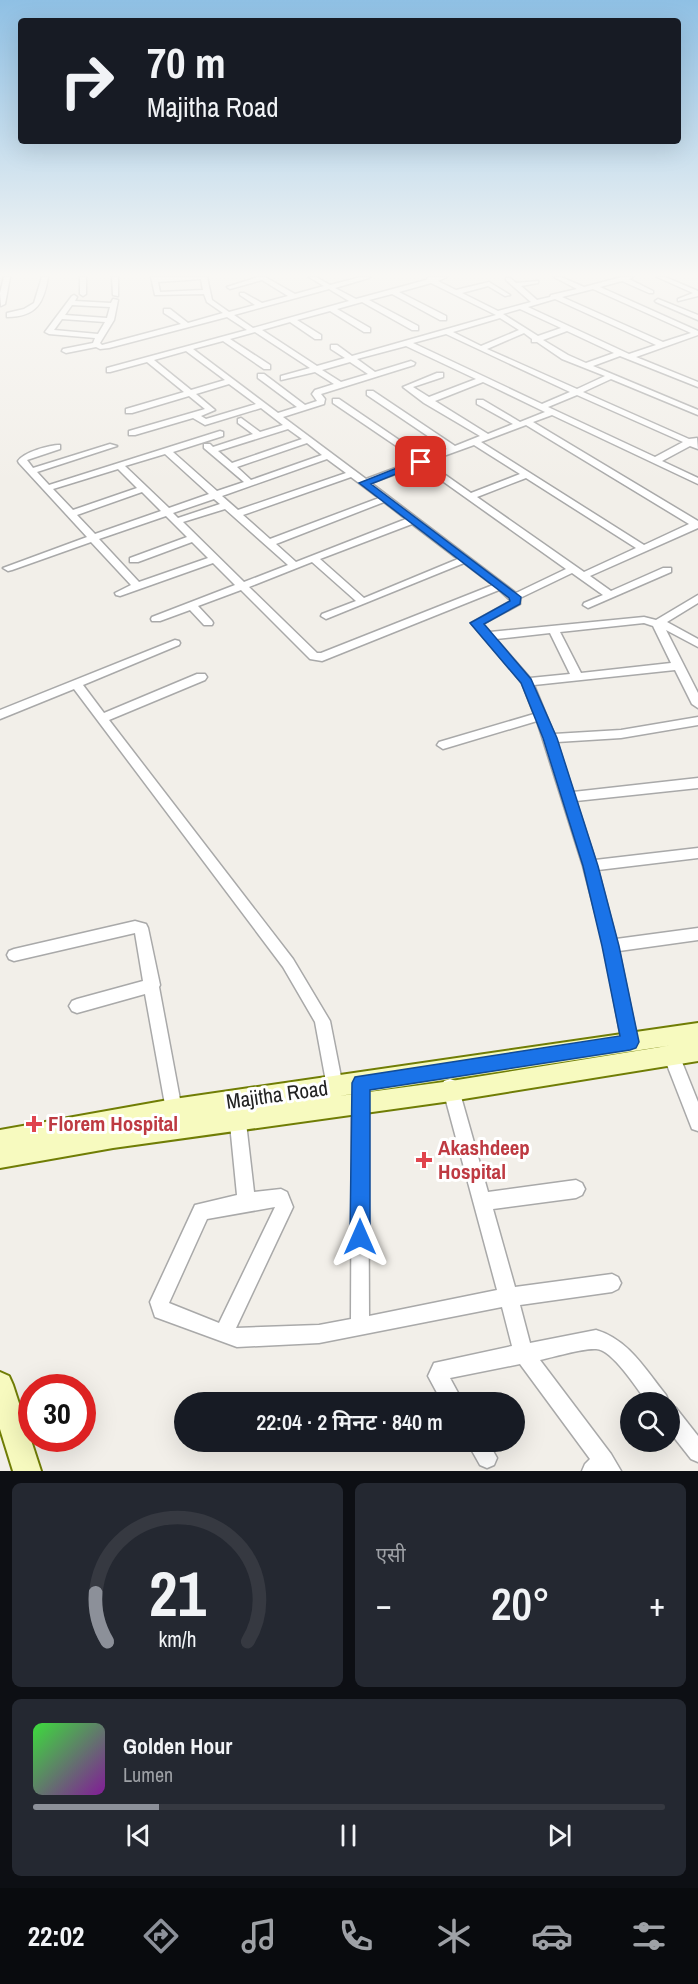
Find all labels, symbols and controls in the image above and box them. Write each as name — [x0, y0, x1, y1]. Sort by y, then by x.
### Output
text: 70 m — [147, 35, 226, 91]
icon: right — [48, 42, 126, 120]
text: Majitha Road — [147, 89, 279, 125]
pin — [395, 436, 446, 487]
icon: arrive — [404, 445, 437, 478]
street label: Majitha Road — [224, 1073, 330, 1116]
place label: Florem Hospital — [48, 1109, 178, 1138]
marker: Florem Hospital — [25, 1115, 43, 1133]
place label: Akashdeep Hospital — [438, 1133, 530, 1186]
marker: Akashdeep Hospital — [415, 1151, 433, 1169]
position arrow — [328, 1205, 392, 1269]
speed limit sign: 30 — [18, 1374, 96, 1452]
map controls — [620, 1392, 680, 1452]
button: search — [620, 1392, 680, 1452]
text: 22:04 · 2 मिनट · 840 m — [256, 1407, 443, 1437]
text: एसी — [376, 1541, 406, 1568]
text: 21 — [149, 1551, 206, 1635]
text: 20° — [491, 1573, 550, 1634]
text: − — [376, 1582, 392, 1626]
text: + — [649, 1582, 665, 1626]
text: km/h — [158, 1625, 197, 1654]
text: Golden Hour — [123, 1731, 232, 1761]
text: Lumen — [123, 1761, 173, 1788]
icon: previous — [122, 1819, 155, 1852]
icon: pause — [332, 1819, 365, 1852]
icon: next — [543, 1819, 576, 1852]
icon: directions — [140, 1915, 182, 1957]
icon: music — [238, 1915, 280, 1957]
icon: phone — [335, 1915, 377, 1957]
icon: climate — [433, 1915, 475, 1957]
icon: car — [531, 1915, 573, 1957]
icon: filters — [628, 1915, 670, 1957]
text: 22:02 — [28, 1918, 84, 1954]

